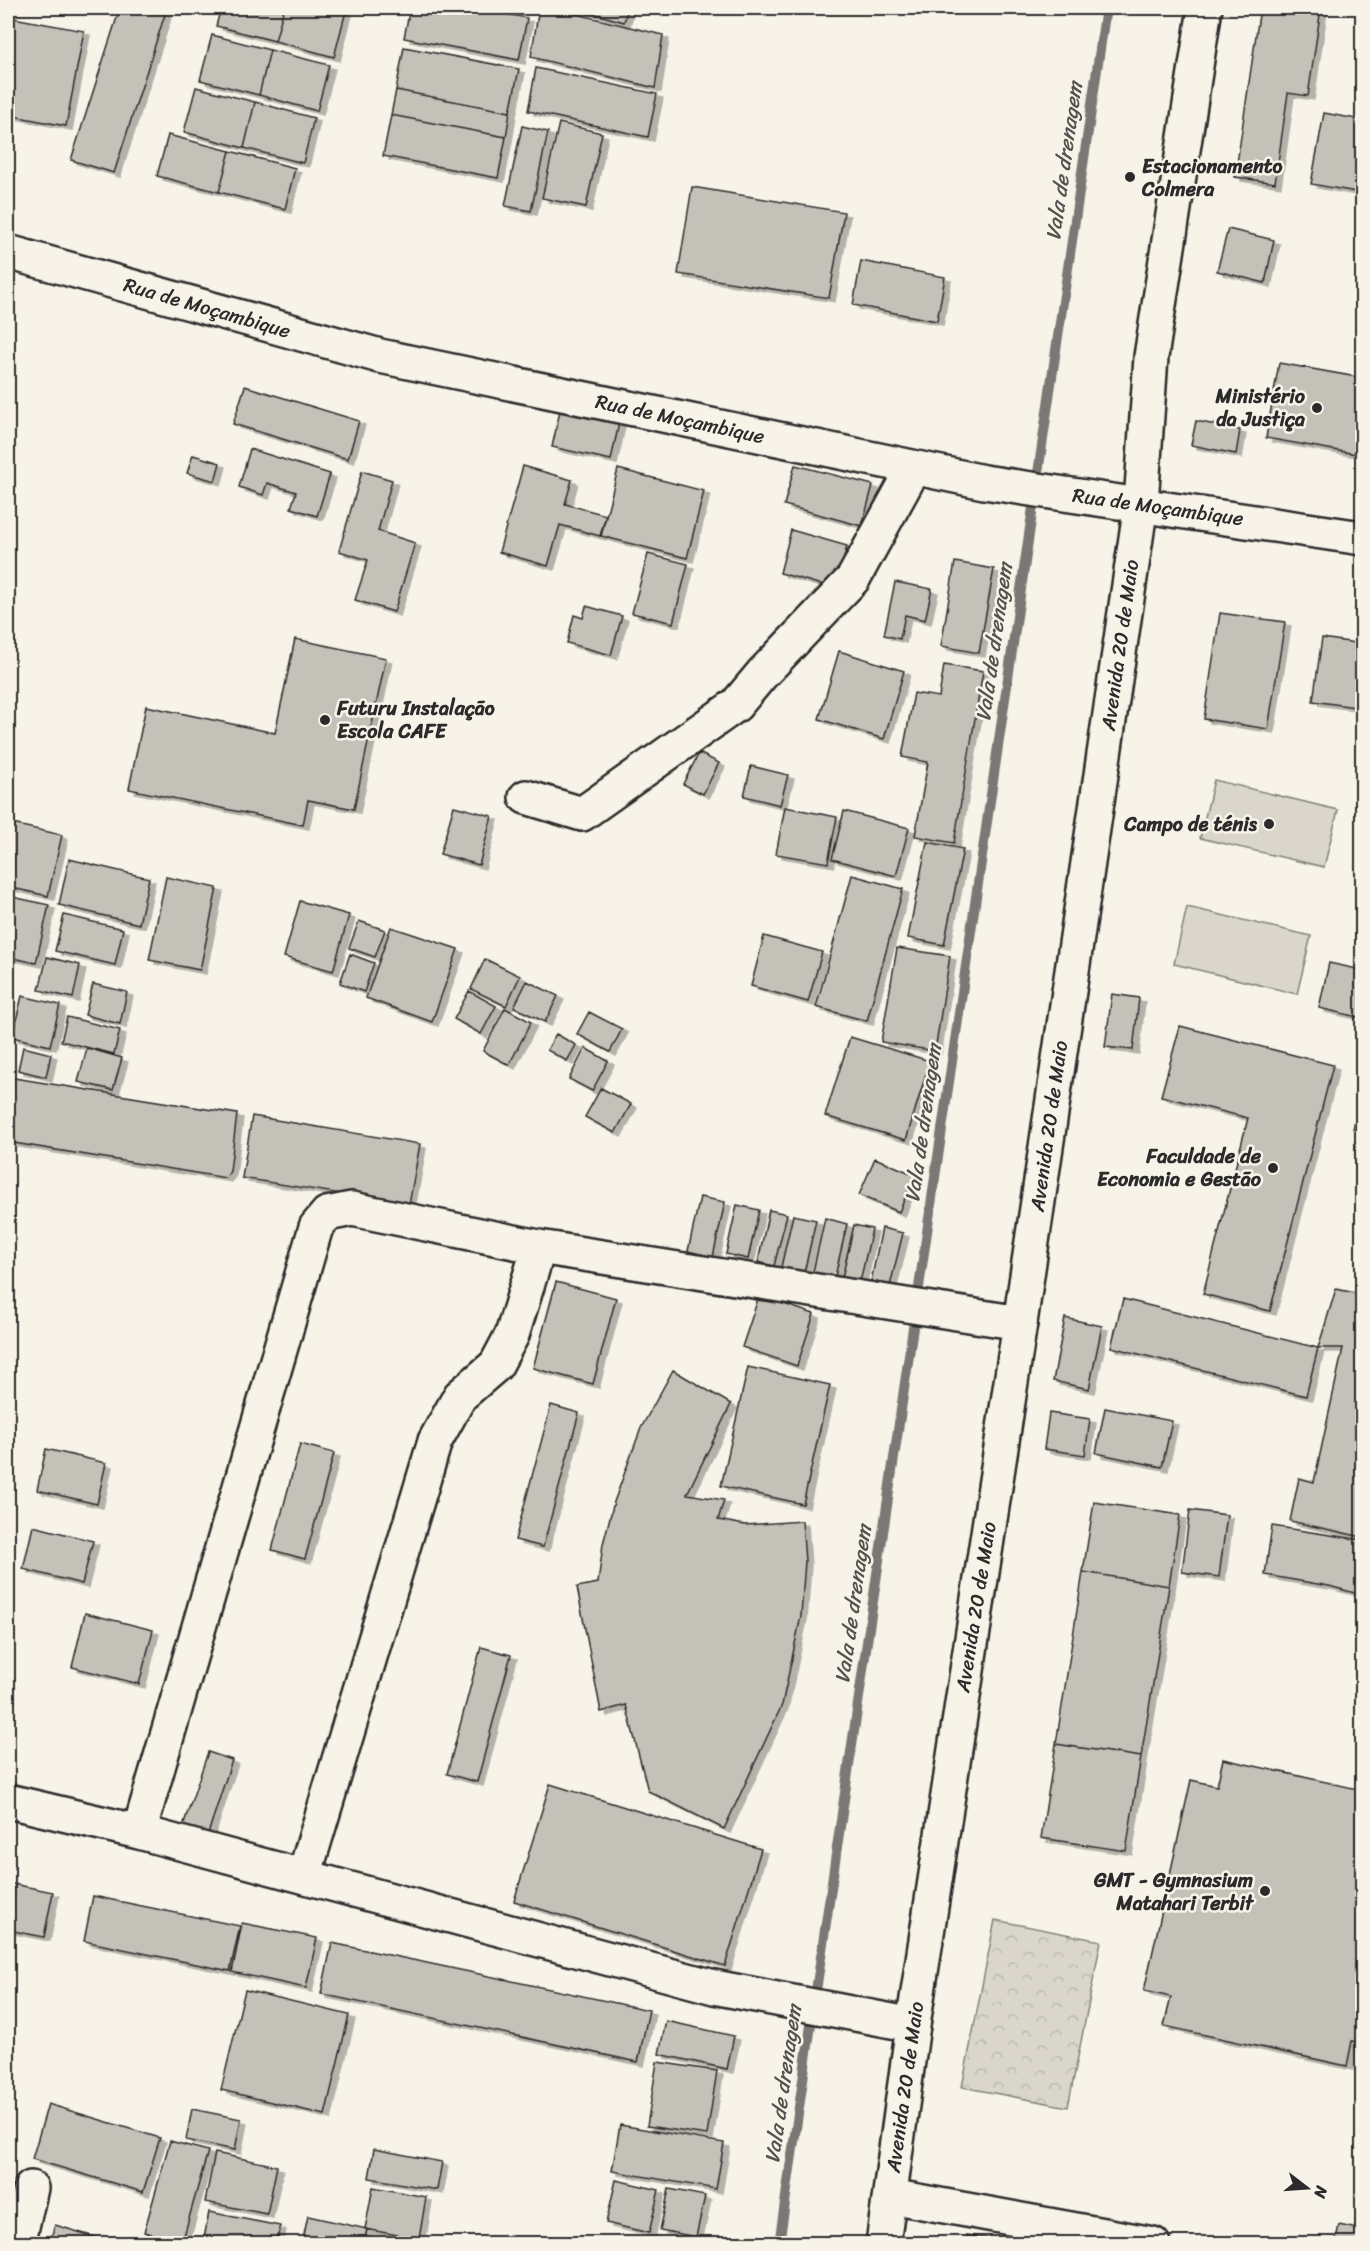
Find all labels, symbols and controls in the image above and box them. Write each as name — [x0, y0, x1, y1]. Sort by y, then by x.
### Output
water label: Vala de drenagem — [1034, 78, 1094, 243]
place label: Estacionamento Colmera — [1141, 149, 1283, 207]
marker: Estacionamento Colmera — [1123, 170, 1137, 184]
street label: Rua de Moçambique — [119, 267, 295, 349]
place label: Ministério da Justiça — [1214, 379, 1306, 437]
street label: Rua de Moçambique — [592, 384, 768, 454]
marker: Ministério da Justiça — [1310, 401, 1324, 415]
street label: Rua de Moçambique — [1070, 478, 1246, 536]
street label: Avenida 20 de Maio — [1091, 557, 1149, 734]
water label: Vala de drenagem — [964, 559, 1024, 724]
place label: Futuru Instalação Escola CAFE — [336, 691, 495, 749]
marker: Futuru Instalação Escola CAFE — [318, 713, 332, 727]
place label: Campo de ténis — [1123, 807, 1258, 842]
marker: Campo de ténis — [1262, 817, 1276, 831]
street label: Avenida 20 de Maio — [1020, 1038, 1078, 1215]
water label: Vala de drenagem — [893, 1040, 953, 1205]
place label: Faculdade de Economia e Gestão — [1097, 1139, 1262, 1197]
marker: Faculdade de Economia e Gestão — [1266, 1161, 1280, 1175]
street label: Avenida 20 de Maio — [945, 1519, 1007, 1696]
water label: Vala de drenagem — [823, 1521, 883, 1686]
place label: GMT - Gymnasium Matahari Terbit — [1093, 1863, 1255, 1921]
marker: GMT - Gymnasium Matahari Terbit — [1258, 1884, 1272, 1898]
street label: Avenida 20 de Maio — [876, 1999, 934, 2176]
water label: Vala de drenagem — [753, 2001, 813, 2166]
north arrow — [1277, 2158, 1337, 2218]
text: N — [1305, 2182, 1337, 2203]

